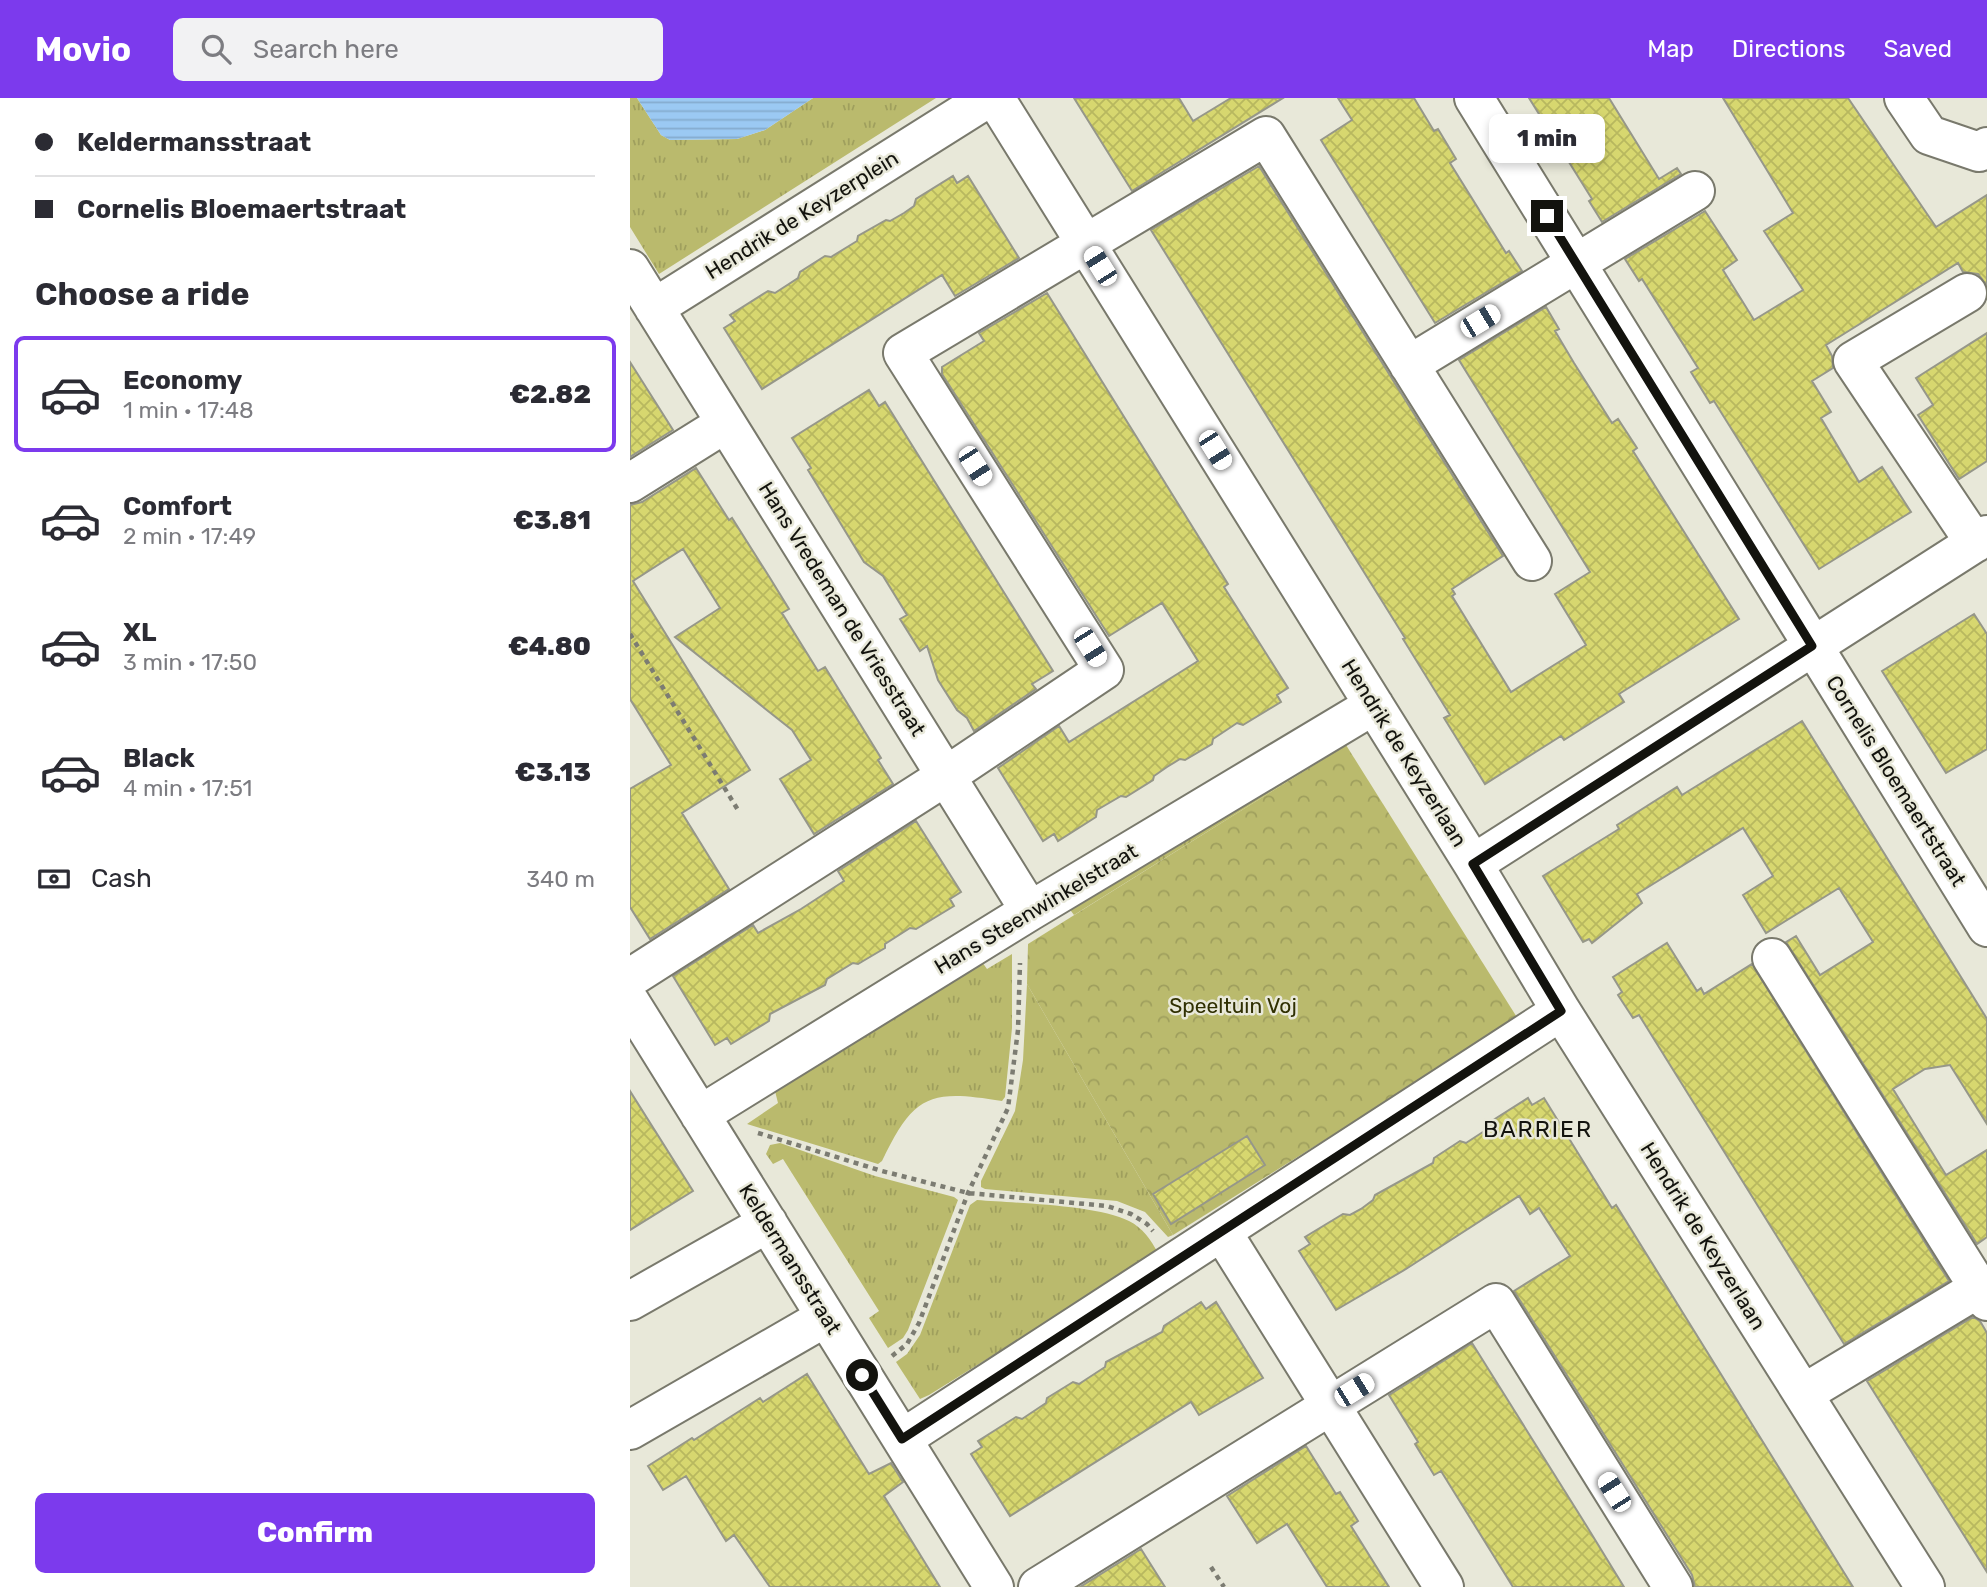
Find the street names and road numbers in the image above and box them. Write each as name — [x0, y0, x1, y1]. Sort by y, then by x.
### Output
street label: Hendrik de Keyzerplein — [701, 145, 903, 284]
street label: Hans Vredeman de Vriesstraat — [754, 477, 931, 740]
street label: Hendrik de Keyzerlaan — [1336, 654, 1472, 851]
street label: Cornelis Bloemaertstraat — [1821, 671, 1972, 891]
street label: Hans Steenwinkelstraat — [930, 838, 1142, 979]
street label: Hendrik de Keyzerlaan — [1635, 1137, 1771, 1334]
street label: Keldermansstraat — [734, 1179, 847, 1339]

